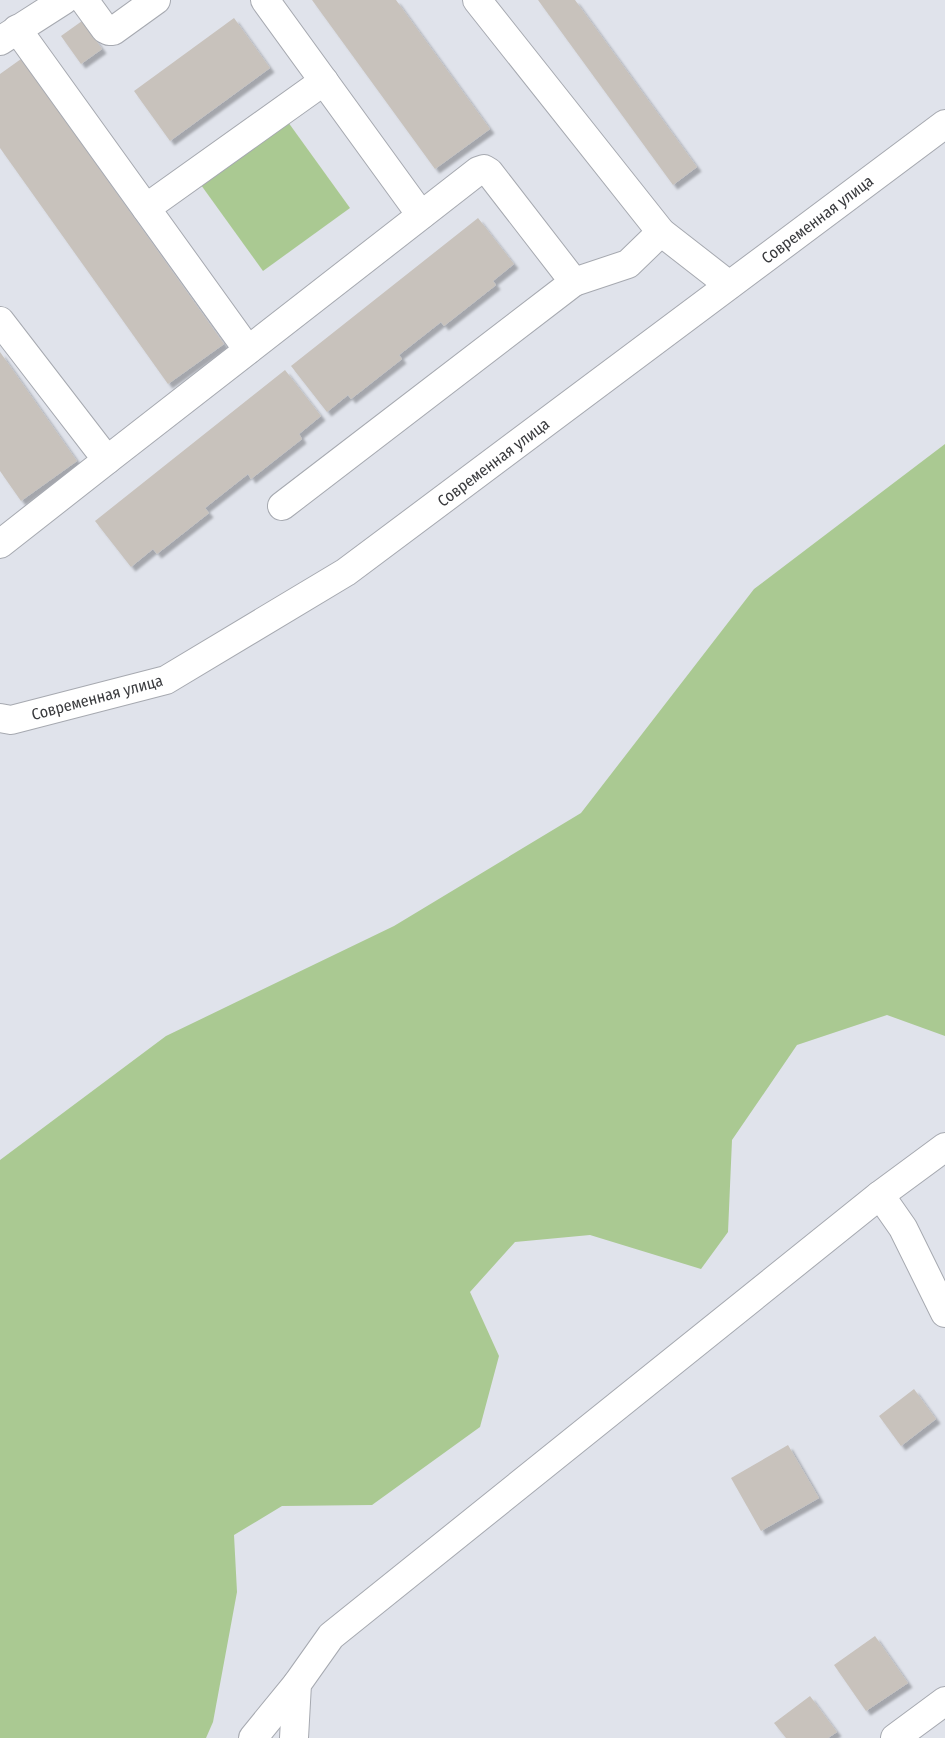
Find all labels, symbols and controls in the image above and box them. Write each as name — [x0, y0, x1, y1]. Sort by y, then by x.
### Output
street label: Современная улица — [758, 171, 877, 268]
street label: Современная улица — [434, 414, 553, 511]
street label: Современная улица — [29, 671, 165, 724]

